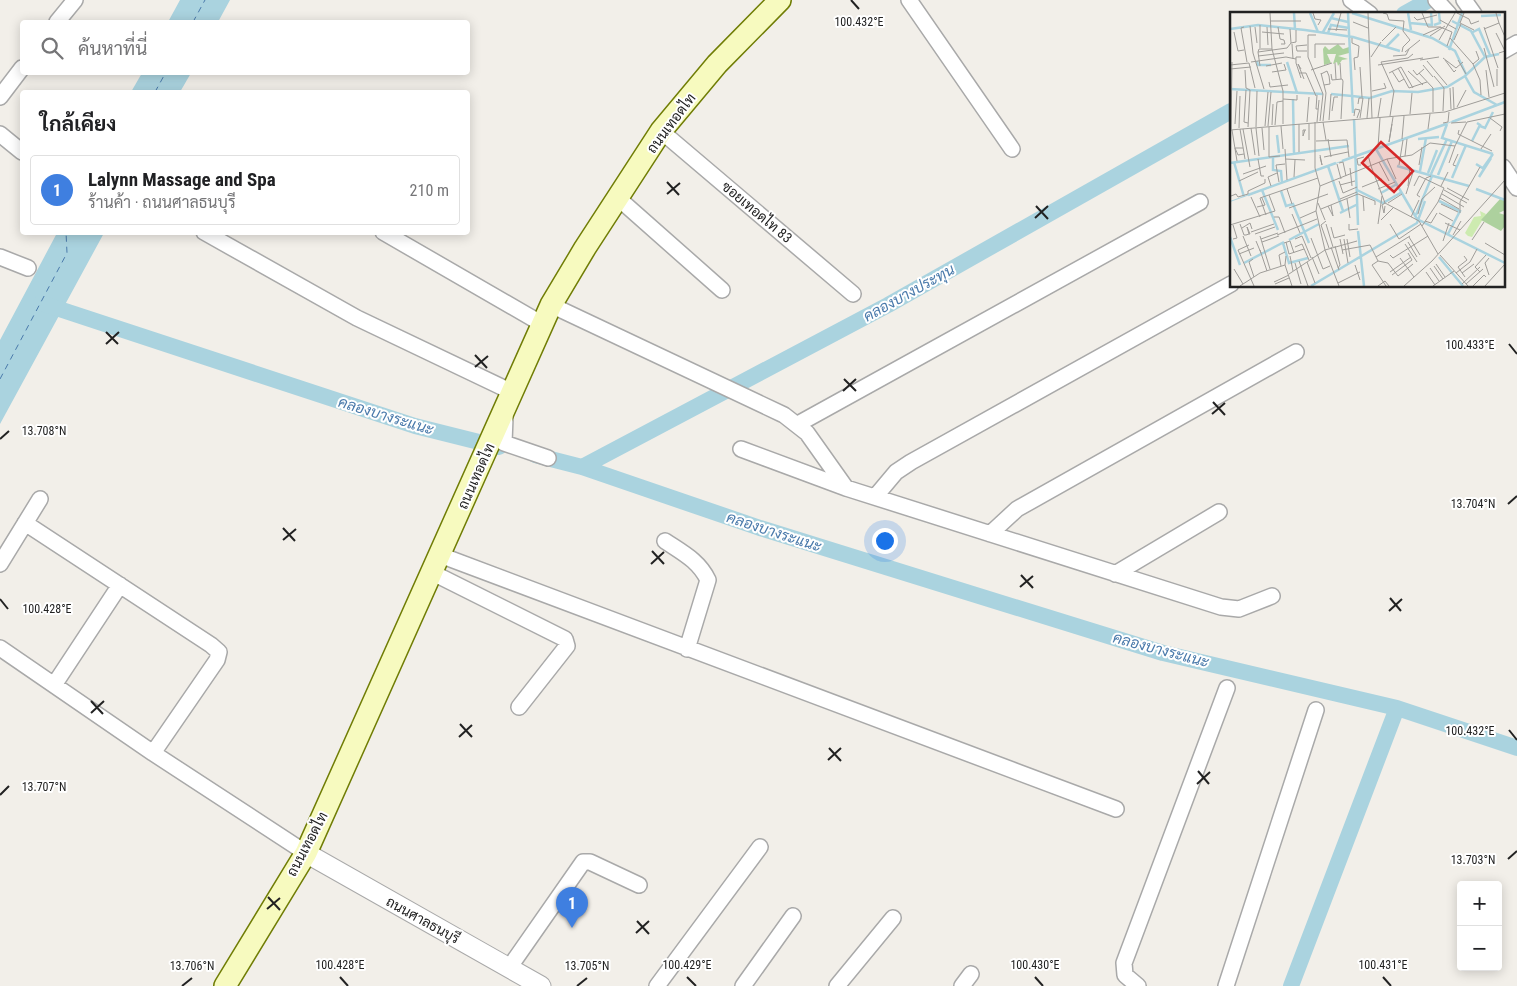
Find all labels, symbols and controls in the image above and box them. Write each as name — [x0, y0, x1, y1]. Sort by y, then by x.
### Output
inset map — [1230, 12, 1504, 288]
text: 100.432°E — [834, 15, 884, 29]
search box — [20, 20, 470, 75]
icon: search — [38, 34, 66, 62]
text: ค้นหาที่นี่ — [78, 37, 147, 60]
street label: ถนนเทอดไท — [643, 90, 699, 156]
text: ใกล้เคียง — [40, 112, 116, 136]
text: Lalynn Massage and Spa — [88, 168, 276, 191]
street label: ซอยเทอดไท 83 — [719, 178, 795, 246]
text: 1 — [53, 181, 61, 200]
text: 210 m — [410, 181, 449, 200]
text: ร้านค้า · ถนนศาลธนบุรี — [88, 193, 236, 212]
water label: คลองบางประทุน — [860, 260, 959, 327]
text: 100.433°E — [1445, 338, 1495, 352]
water label: คลองบางระแนะ — [336, 393, 436, 439]
text: 13.708°N — [22, 424, 66, 438]
street label: ถนนเทอดไท — [454, 440, 498, 512]
text: 13.704°N — [1451, 497, 1495, 511]
water label: คลองบางระแนะ — [724, 508, 824, 556]
your location — [872, 528, 898, 554]
text: 100.428°E — [22, 602, 72, 616]
water label: คลองบางระแนะ — [1111, 629, 1211, 671]
text: 100.432°E — [1445, 724, 1495, 738]
text: 13.707°N — [22, 780, 66, 794]
street label: ถนนเทอดไท — [283, 809, 331, 879]
text: 13.703°N — [1451, 853, 1495, 867]
map controls — [1457, 881, 1502, 971]
button: + — [1457, 881, 1502, 926]
pin: 1 — [556, 887, 588, 928]
street label: ถนนศาลธนบุรี — [382, 892, 463, 949]
button: − — [1457, 926, 1502, 971]
text: 100.428°E — [315, 958, 365, 972]
text: 100.429°E — [662, 958, 712, 972]
text: 100.430°E — [1010, 958, 1060, 972]
text: 100.431°E — [1358, 958, 1408, 972]
text: 13.706°N — [170, 959, 214, 973]
text: 13.705°N — [565, 959, 609, 973]

